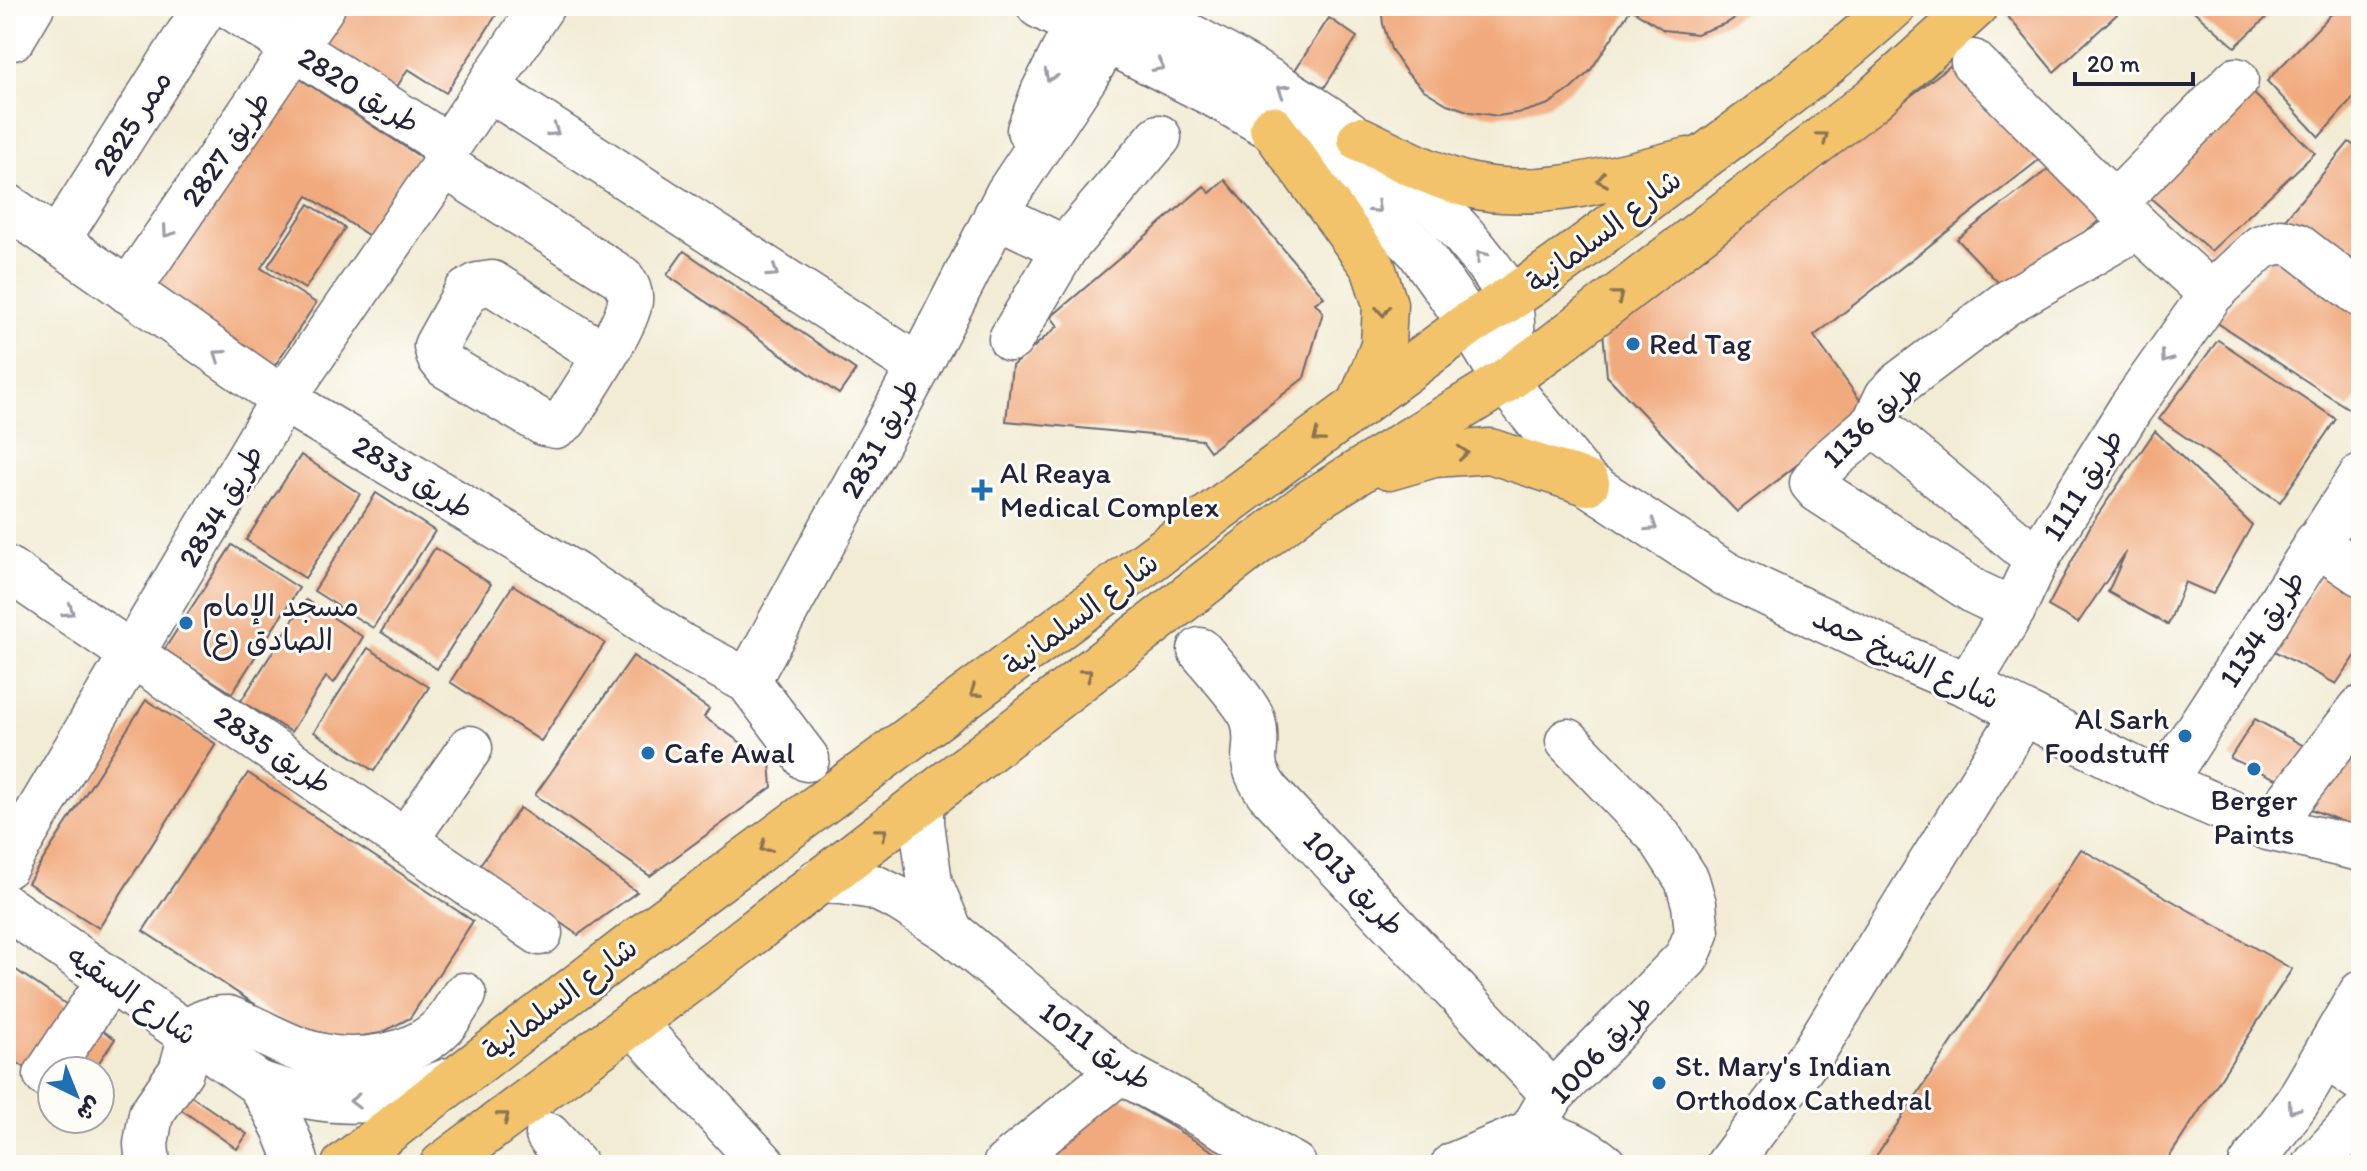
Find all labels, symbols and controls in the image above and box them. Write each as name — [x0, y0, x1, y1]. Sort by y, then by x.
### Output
scale bar — [2075, 36, 2193, 86]
street label: طريق 2820 — [292, 38, 427, 141]
text: 20 m — [2087, 49, 2140, 78]
one-way arrow — [1151, 57, 1165, 72]
street label: ممر 2825 — [84, 63, 180, 183]
one-way arrow — [1044, 67, 1060, 82]
street label: طريق 2827 — [172, 84, 279, 214]
one-way arrow — [1277, 85, 1291, 100]
one-way arrow — [546, 122, 560, 137]
one-way arrow — [1814, 133, 1829, 147]
street label: شارع السلمانية — [1519, 160, 1690, 303]
one-way arrow — [1596, 171, 1609, 188]
one-way arrow — [1367, 198, 1381, 213]
one-way arrow — [163, 224, 178, 238]
one-way arrow — [1476, 250, 1490, 265]
one-way arrow — [764, 263, 779, 278]
one-way arrow — [1609, 292, 1623, 306]
one-way arrow — [1375, 305, 1392, 318]
place label: Red Tag — [1649, 325, 1752, 362]
marker: Red Tag — [1624, 335, 1642, 353]
one-way arrow — [2161, 349, 2176, 363]
one-way arrow — [214, 350, 228, 365]
street label: طريق 1136 — [1814, 358, 1932, 476]
street label: طريق 2831 — [831, 371, 928, 505]
street label: طريق 1111 — [2034, 422, 2132, 548]
street label: طريق 2833 — [346, 426, 481, 527]
one-way arrow — [1312, 428, 1327, 442]
street label: طريق 2834 — [170, 438, 272, 574]
one-way arrow — [1457, 445, 1470, 462]
place label: Al Reaya Medical Complex — [1000, 454, 1219, 525]
marker: Al Reaya Medical Complex — [971, 479, 993, 501]
one-way arrow — [1643, 516, 1658, 531]
street label: شارع السلمانية — [996, 543, 1167, 686]
street label: طريق 1134 — [2210, 563, 2313, 694]
place label: مسجد الإمام الصادق (ع) — [202, 587, 359, 661]
street label: شارع الشيخ حمد — [1806, 598, 2006, 720]
one-way arrow — [61, 602, 75, 617]
marker: مسجد الإمام الصادق (ع) — [177, 614, 195, 632]
one-way arrow — [1078, 669, 1093, 683]
one-way arrow — [969, 683, 983, 697]
street label: طريق 2835 — [207, 697, 339, 802]
place label: Al Sarh Foodstuff — [2044, 700, 2169, 771]
marker: Al Sarh Foodstuff — [2176, 727, 2194, 745]
place label: Cafe Awal — [664, 734, 795, 771]
marker: Cafe Awal — [639, 744, 657, 762]
marker: Berger Paints — [2245, 760, 2263, 778]
place label: Berger Paints — [2211, 781, 2298, 852]
street label: طريق 1013 — [1296, 822, 1413, 944]
one-way arrow — [873, 828, 888, 842]
one-way arrow — [760, 837, 774, 851]
street label: شارع السلمانية — [475, 928, 646, 1071]
street label: شارع السقيه — [58, 936, 204, 1055]
street label: طريق 1006 — [1541, 986, 1661, 1111]
street label: طريق 1011 — [1033, 992, 1160, 1099]
place label: St. Mary's Indian Orthodox Cathedral — [1675, 1047, 1932, 1118]
north arrow — [36, 1055, 116, 1135]
marker: St. Mary's Indian Orthodox Cathedral — [1650, 1074, 1668, 1092]
text: ش — [71, 1091, 107, 1127]
one-way arrow — [348, 1092, 361, 1110]
one-way arrow — [2288, 1099, 2303, 1114]
one-way arrow — [495, 1113, 510, 1127]

